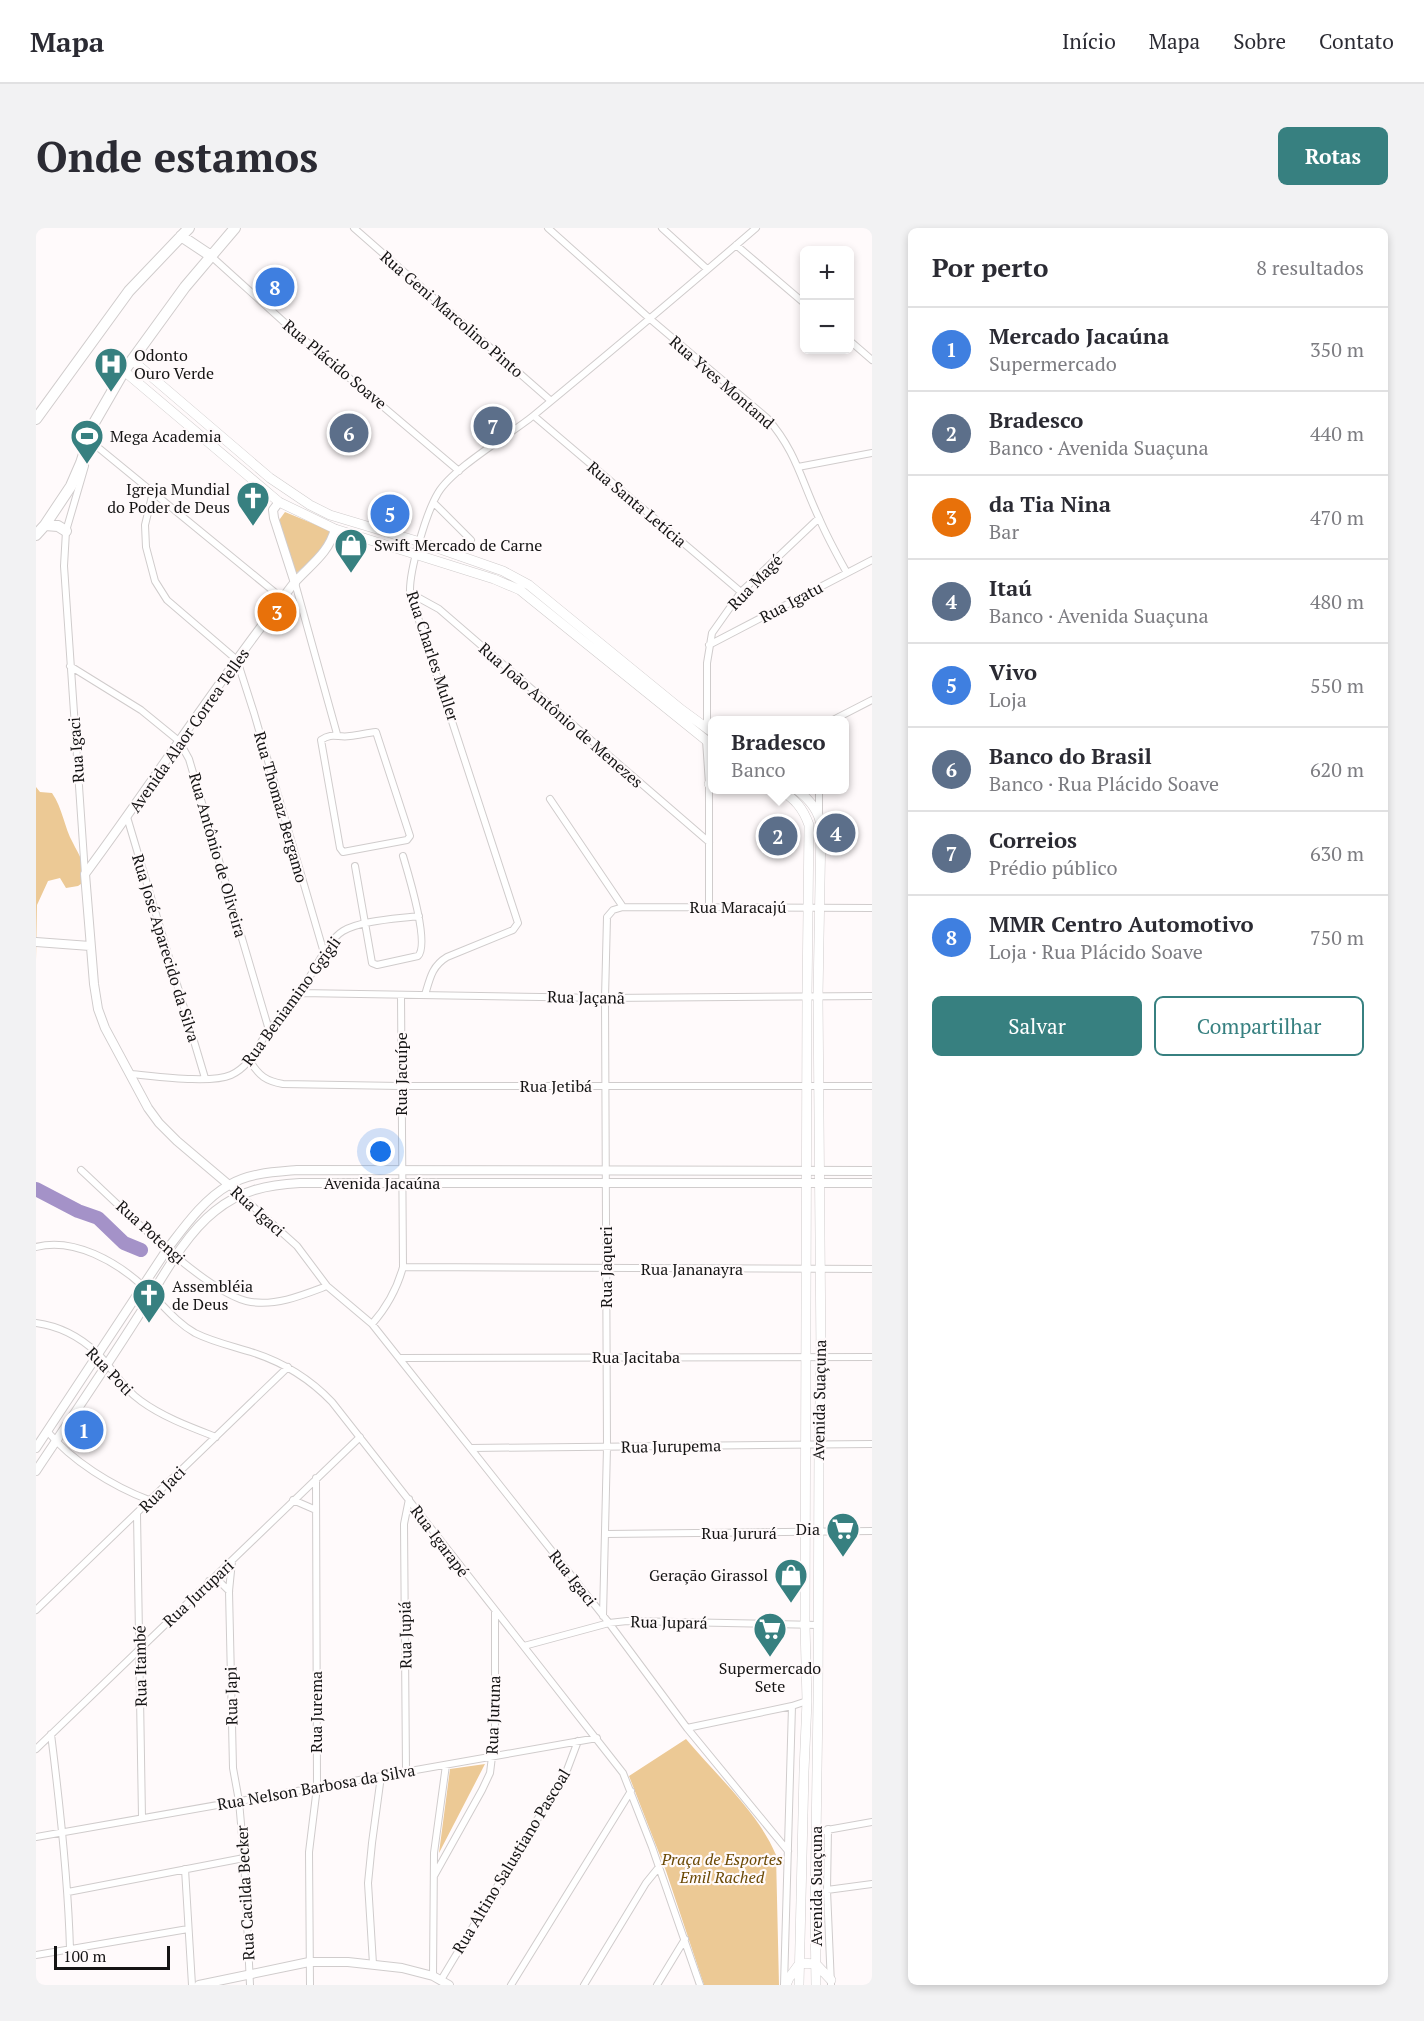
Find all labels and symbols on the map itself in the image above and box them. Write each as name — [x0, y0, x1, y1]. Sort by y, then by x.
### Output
street label: Rua Geni Marcolino Pinto — [376, 246, 528, 383]
pin: 8 — [256, 264, 294, 310]
street label: Rua Plácido Soave — [279, 314, 391, 414]
street label: Rua Yves Montand — [665, 330, 779, 434]
place label: Odonto Ouro Verde — [134, 344, 214, 384]
hospital icon: Odonto Ouro Verde — [93, 346, 129, 393]
pin: 7 — [474, 404, 512, 448]
pin: 6 — [330, 410, 368, 456]
sports icon: Mega Academia — [69, 418, 105, 465]
place label: Mega Academia — [110, 425, 222, 447]
street label: Rua Santa Letícia — [583, 456, 691, 552]
place label: Igreja Mundial do Poder de Deus — [107, 478, 230, 518]
church icon: Igreja Mundial do Poder de Deus — [235, 480, 271, 527]
pin: 5 — [370, 492, 410, 536]
shop icon: Swift Mercado de Carne — [333, 527, 369, 574]
place label: Swift Mercado de Carne — [374, 534, 542, 556]
street label: Rua Magé — [723, 549, 787, 615]
street label: Rua Igatu — [756, 576, 826, 628]
street label: Rua Charles Muller — [402, 588, 465, 725]
pin: 3 — [258, 590, 296, 634]
street label: Rua João Antônio de Menezes — [474, 637, 648, 793]
street label: Avenida Alaor Correa Telles — [124, 643, 254, 817]
street label: Rua Igaci — [63, 716, 89, 784]
street label: Rua Thomaz Bergamo — [249, 729, 313, 885]
street label: Rua Antônio de Oliveira — [184, 770, 252, 940]
pin: 4 — [816, 810, 856, 856]
pin: 2 — [758, 814, 798, 858]
street label: Rua José Aparecido da Silva — [127, 851, 205, 1045]
street label: Rua Maracajú — [690, 896, 786, 918]
street label: Rua Beniamino Ggigli — [237, 932, 345, 1070]
street label: Rua Jaçanã — [547, 985, 625, 1009]
street label: Rua Jacuípe — [390, 1032, 412, 1116]
street label: Rua Jetibá — [520, 1075, 592, 1097]
your location — [366, 1137, 395, 1166]
street label: Avenida Jacaúna — [324, 1172, 440, 1194]
street label: Rua Igaci — [226, 1181, 290, 1241]
street label: Rua Potengi — [112, 1195, 190, 1269]
street label: Rua Jaqueri — [595, 1226, 617, 1308]
street label: Rua Jananayra — [641, 1258, 743, 1280]
place label: Assembléia de Deus — [172, 1275, 253, 1315]
church icon: Assembléia de Deus — [131, 1277, 167, 1324]
street label: Avenida Suaçuna — [807, 1339, 831, 1461]
street label: Rua Poti — [81, 1342, 139, 1400]
street label: Rua Jacitaba — [592, 1346, 680, 1368]
pin: 1 — [64, 1408, 104, 1452]
street label: Rua Jurupema — [621, 1434, 721, 1458]
street label: Rua Jaci — [134, 1461, 190, 1517]
street label: Rua Igarapé — [406, 1501, 474, 1581]
supermarket icon: Dia — [825, 1511, 861, 1558]
place label: Dia — [796, 1518, 820, 1540]
street label: Rua Jururá — [701, 1522, 777, 1544]
street label: Rua Igaci — [544, 1545, 602, 1611]
street label: Rua Jurupari — [158, 1554, 238, 1632]
shop icon: Geração Girassol — [773, 1557, 809, 1604]
place label: Geração Girassol — [649, 1564, 768, 1586]
street label: Rua Jupiá — [393, 1601, 417, 1669]
street label: Rua Jupará — [630, 1610, 708, 1634]
supermarket icon: Supermercado Sete — [752, 1611, 788, 1658]
street label: Rua Itambé — [128, 1625, 152, 1707]
place label: Supermercado Sete — [719, 1657, 821, 1697]
street label: Rua Japi — [219, 1666, 243, 1726]
street label: Rua Jurema — [305, 1671, 327, 1753]
street label: Rua Juruna — [481, 1675, 505, 1755]
street label: Rua Nelson Barbosa da Silva — [215, 1759, 417, 1815]
street label: Rua Altino Salustiano Pascoal — [447, 1764, 575, 1957]
street label: Rua Cacilda Becker — [230, 1824, 260, 1961]
street label: Avenida Suaçuna — [805, 1826, 827, 1946]
park label: Praça de Esportes Emil Rached — [660, 1848, 783, 1888]
scale bar — [54, 1943, 170, 1970]

